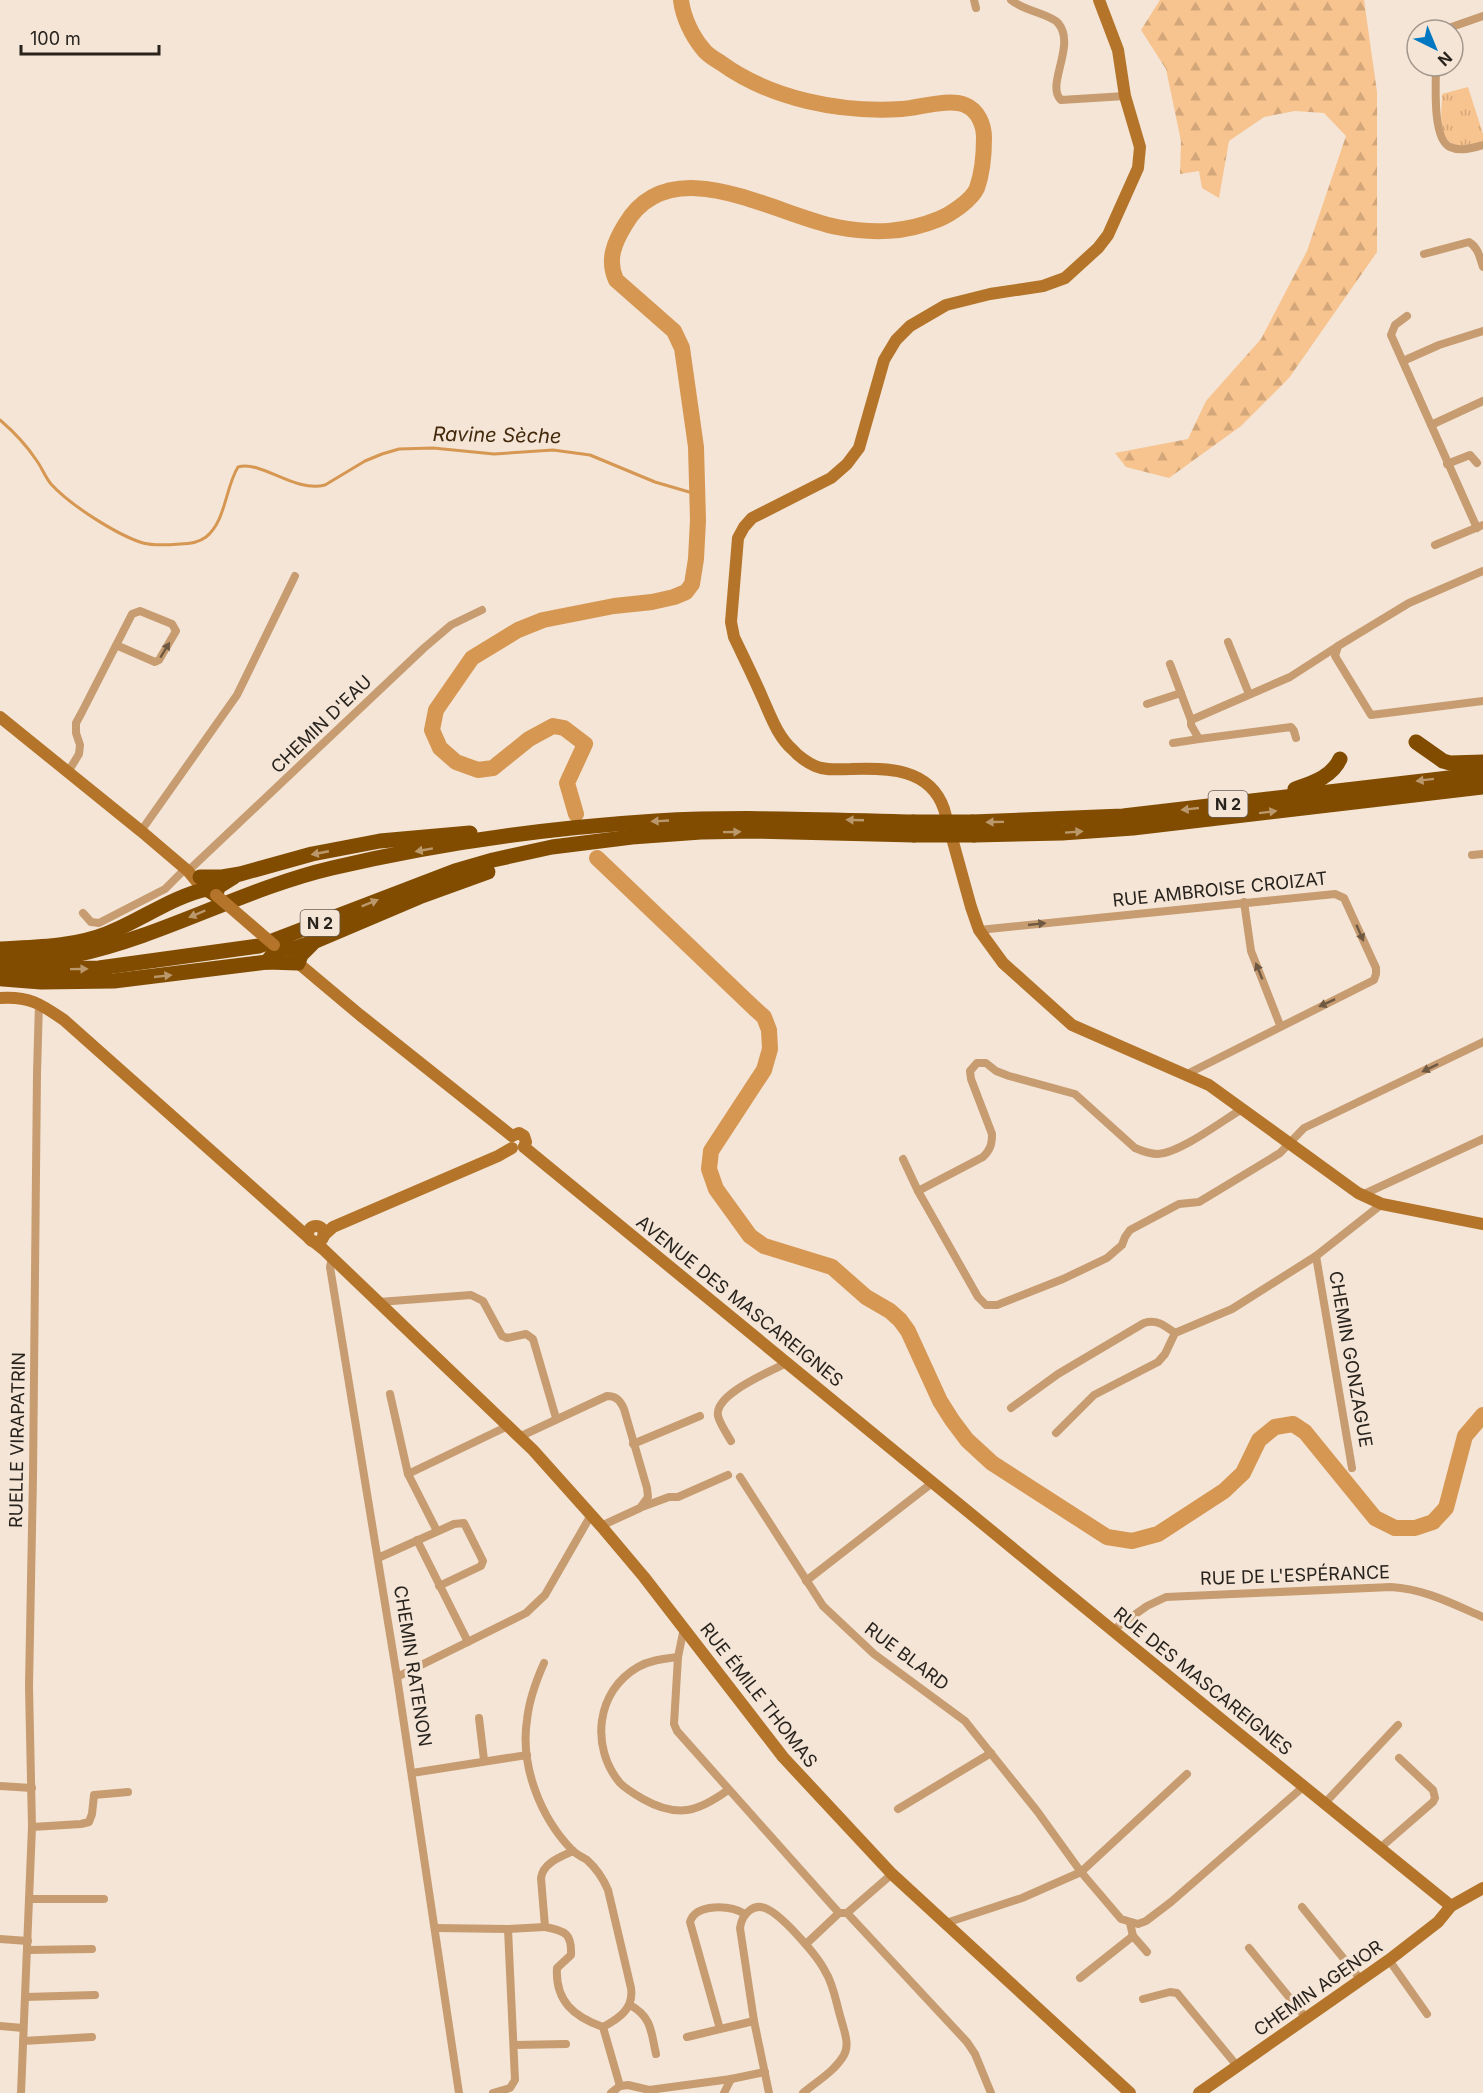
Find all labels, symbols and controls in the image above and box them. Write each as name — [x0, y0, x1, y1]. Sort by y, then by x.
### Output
scale bar — [21, 18, 159, 56]
north arrow — [1405, 18, 1465, 78]
text: 100 m — [30, 28, 81, 49]
text: N — [1434, 47, 1457, 70]
water label: Ravine Sèche — [432, 422, 562, 448]
one-way arrow — [159, 642, 170, 658]
street label: CHEMIN D'EAU — [266, 671, 376, 777]
one-way arrow — [1415, 775, 1434, 785]
road number: N 2 — [1208, 791, 1248, 817]
one-way arrow — [1180, 804, 1199, 814]
one-way arrow — [1259, 807, 1278, 816]
one-way arrow — [845, 816, 864, 825]
one-way arrow — [650, 817, 669, 826]
one-way arrow — [986, 817, 1005, 827]
one-way arrow — [723, 827, 742, 836]
one-way arrow — [1065, 827, 1084, 837]
one-way arrow — [415, 846, 434, 855]
one-way arrow — [310, 849, 329, 858]
street label: RUE AMBROISE CROIZAT — [1111, 867, 1329, 911]
one-way arrow — [361, 898, 379, 907]
one-way arrow — [188, 910, 206, 919]
road number: N 2 — [300, 910, 340, 936]
one-way arrow — [1028, 919, 1047, 929]
one-way arrow — [1355, 925, 1365, 943]
one-way arrow — [1253, 961, 1263, 979]
one-way arrow — [70, 964, 89, 974]
one-way arrow — [154, 971, 173, 980]
one-way arrow — [1319, 999, 1336, 1008]
one-way arrow — [1422, 1063, 1439, 1072]
street label: AVENUE DES MASCAREIGNES — [632, 1211, 848, 1391]
street label: CHEMIN GONZAGUE — [1325, 1269, 1377, 1449]
street label: RUELLE VIRAPATRIN — [5, 1352, 29, 1528]
street label: RUE DE L'ESPÉRANCE — [1200, 1560, 1390, 1589]
street label: CHEMIN RATENON — [390, 1584, 436, 1748]
street label: RUE DES MASCAREIGNES — [1110, 1603, 1296, 1759]
street label: RUE ÉMILE THOMAS — [696, 1618, 823, 1772]
street label: RUE BLARD — [861, 1618, 953, 1694]
street label: CHEMIN AGENOR — [1250, 1936, 1387, 2040]

